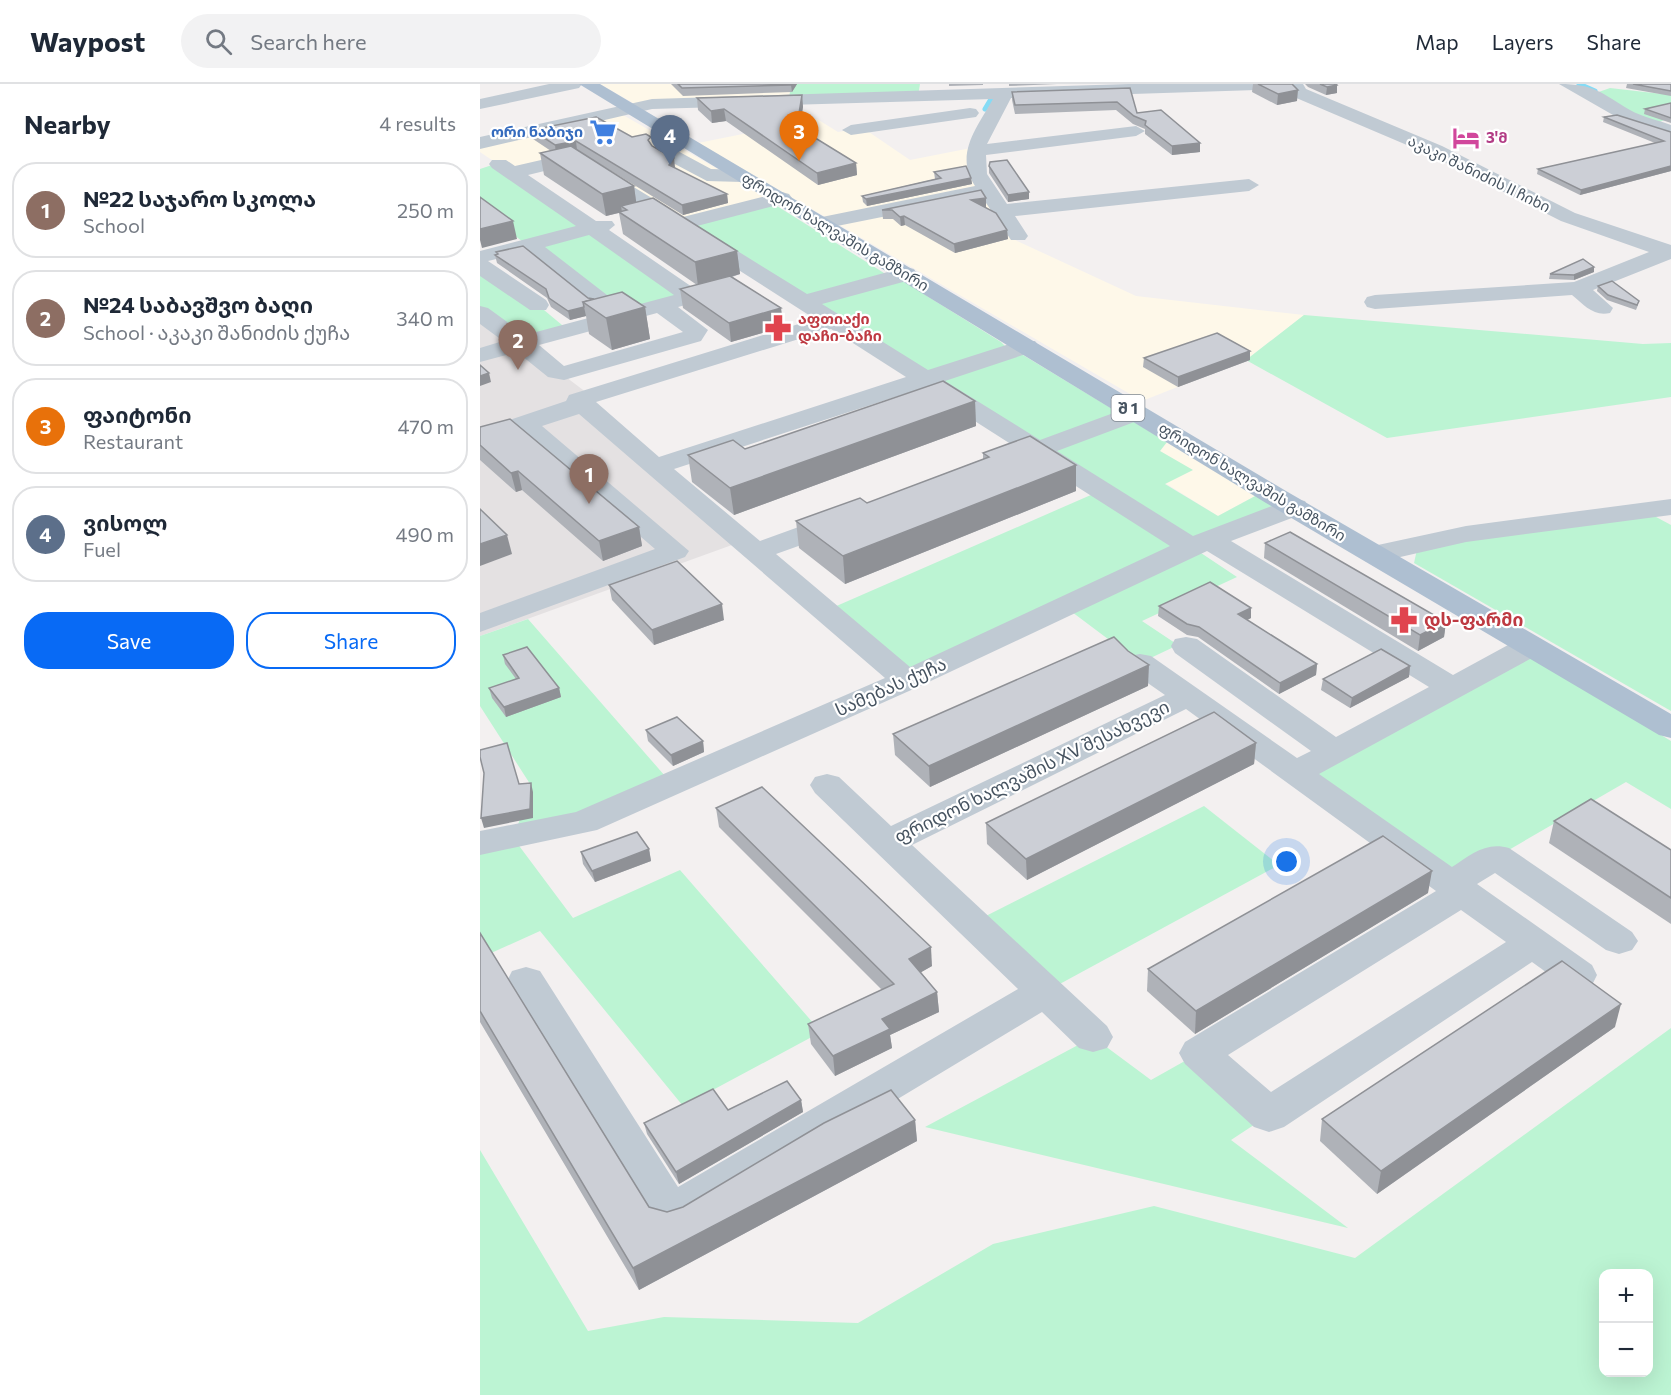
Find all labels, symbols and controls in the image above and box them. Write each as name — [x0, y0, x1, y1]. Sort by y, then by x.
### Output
search box — [181, 14, 601, 68]
text: Waypost — [30, 24, 145, 58]
icon: search — [202, 25, 235, 58]
text: Search here — [250, 28, 367, 55]
text: Map — [1415, 29, 1459, 54]
text: Layers — [1492, 29, 1554, 54]
text: Share — [1587, 29, 1641, 54]
text: Nearby — [24, 108, 111, 139]
text: 4 results — [379, 111, 456, 135]
pin: 3 — [780, 112, 818, 161]
pin: 4 — [650, 116, 690, 165]
supermarket icon: ორი ნაბიჯი — [588, 117, 618, 147]
place label: ორი ნაბიჯი — [491, 122, 583, 141]
hotel icon: 3'მ — [1451, 123, 1481, 153]
place label: 3'მ — [1486, 128, 1507, 146]
street label: აკაკი შანიძის II ჩიხი — [1405, 131, 1554, 216]
street label: ფრიდონ ხალვაშის გამზირი — [738, 168, 932, 295]
text: №22 საჯარო სკოლა — [83, 185, 316, 212]
text: 1 — [41, 198, 50, 222]
text: 250 m — [397, 198, 454, 222]
text: School — [83, 213, 145, 237]
text: №24 საბავშვო ბაღი — [83, 291, 313, 318]
text: 2 — [40, 306, 51, 330]
text: 340 m — [396, 306, 454, 330]
place label: აფთიაქი დაჩი-ბაჩი — [798, 309, 882, 345]
pharmacy icon: აფთიაქი დაჩი-ბაჩი — [763, 313, 793, 343]
text: School · აკაკი შანიძის ქუჩა — [83, 320, 350, 344]
pin: 2 — [498, 320, 537, 370]
road number: შ 1 — [1112, 395, 1144, 421]
text: ფაიტონი — [83, 401, 192, 428]
text: 3 — [40, 414, 51, 438]
text: 470 m — [398, 414, 454, 438]
street label: ფრიდონ ხალვაშის გამზირი — [1155, 418, 1349, 545]
text: Restaurant — [83, 429, 183, 453]
pin: 1 — [570, 454, 608, 504]
text: ვისოლ — [83, 509, 167, 536]
text: 4 — [39, 522, 52, 546]
text: 490 m — [396, 522, 454, 546]
text: Fuel — [83, 537, 121, 561]
pharmacy icon: დს-ფარმი — [1389, 605, 1419, 635]
place label: დს-ფარმი — [1424, 608, 1523, 631]
button: Save — [24, 612, 234, 669]
button: Share — [246, 612, 456, 669]
street label: სამებას ქუჩა — [832, 652, 950, 721]
street label: ფრიდონ ხალვაშის XV შესახვევი — [891, 695, 1173, 848]
your location — [1272, 847, 1301, 876]
map controls — [1599, 1269, 1653, 1377]
button: + — [1599, 1269, 1653, 1323]
button: − — [1599, 1323, 1653, 1377]

